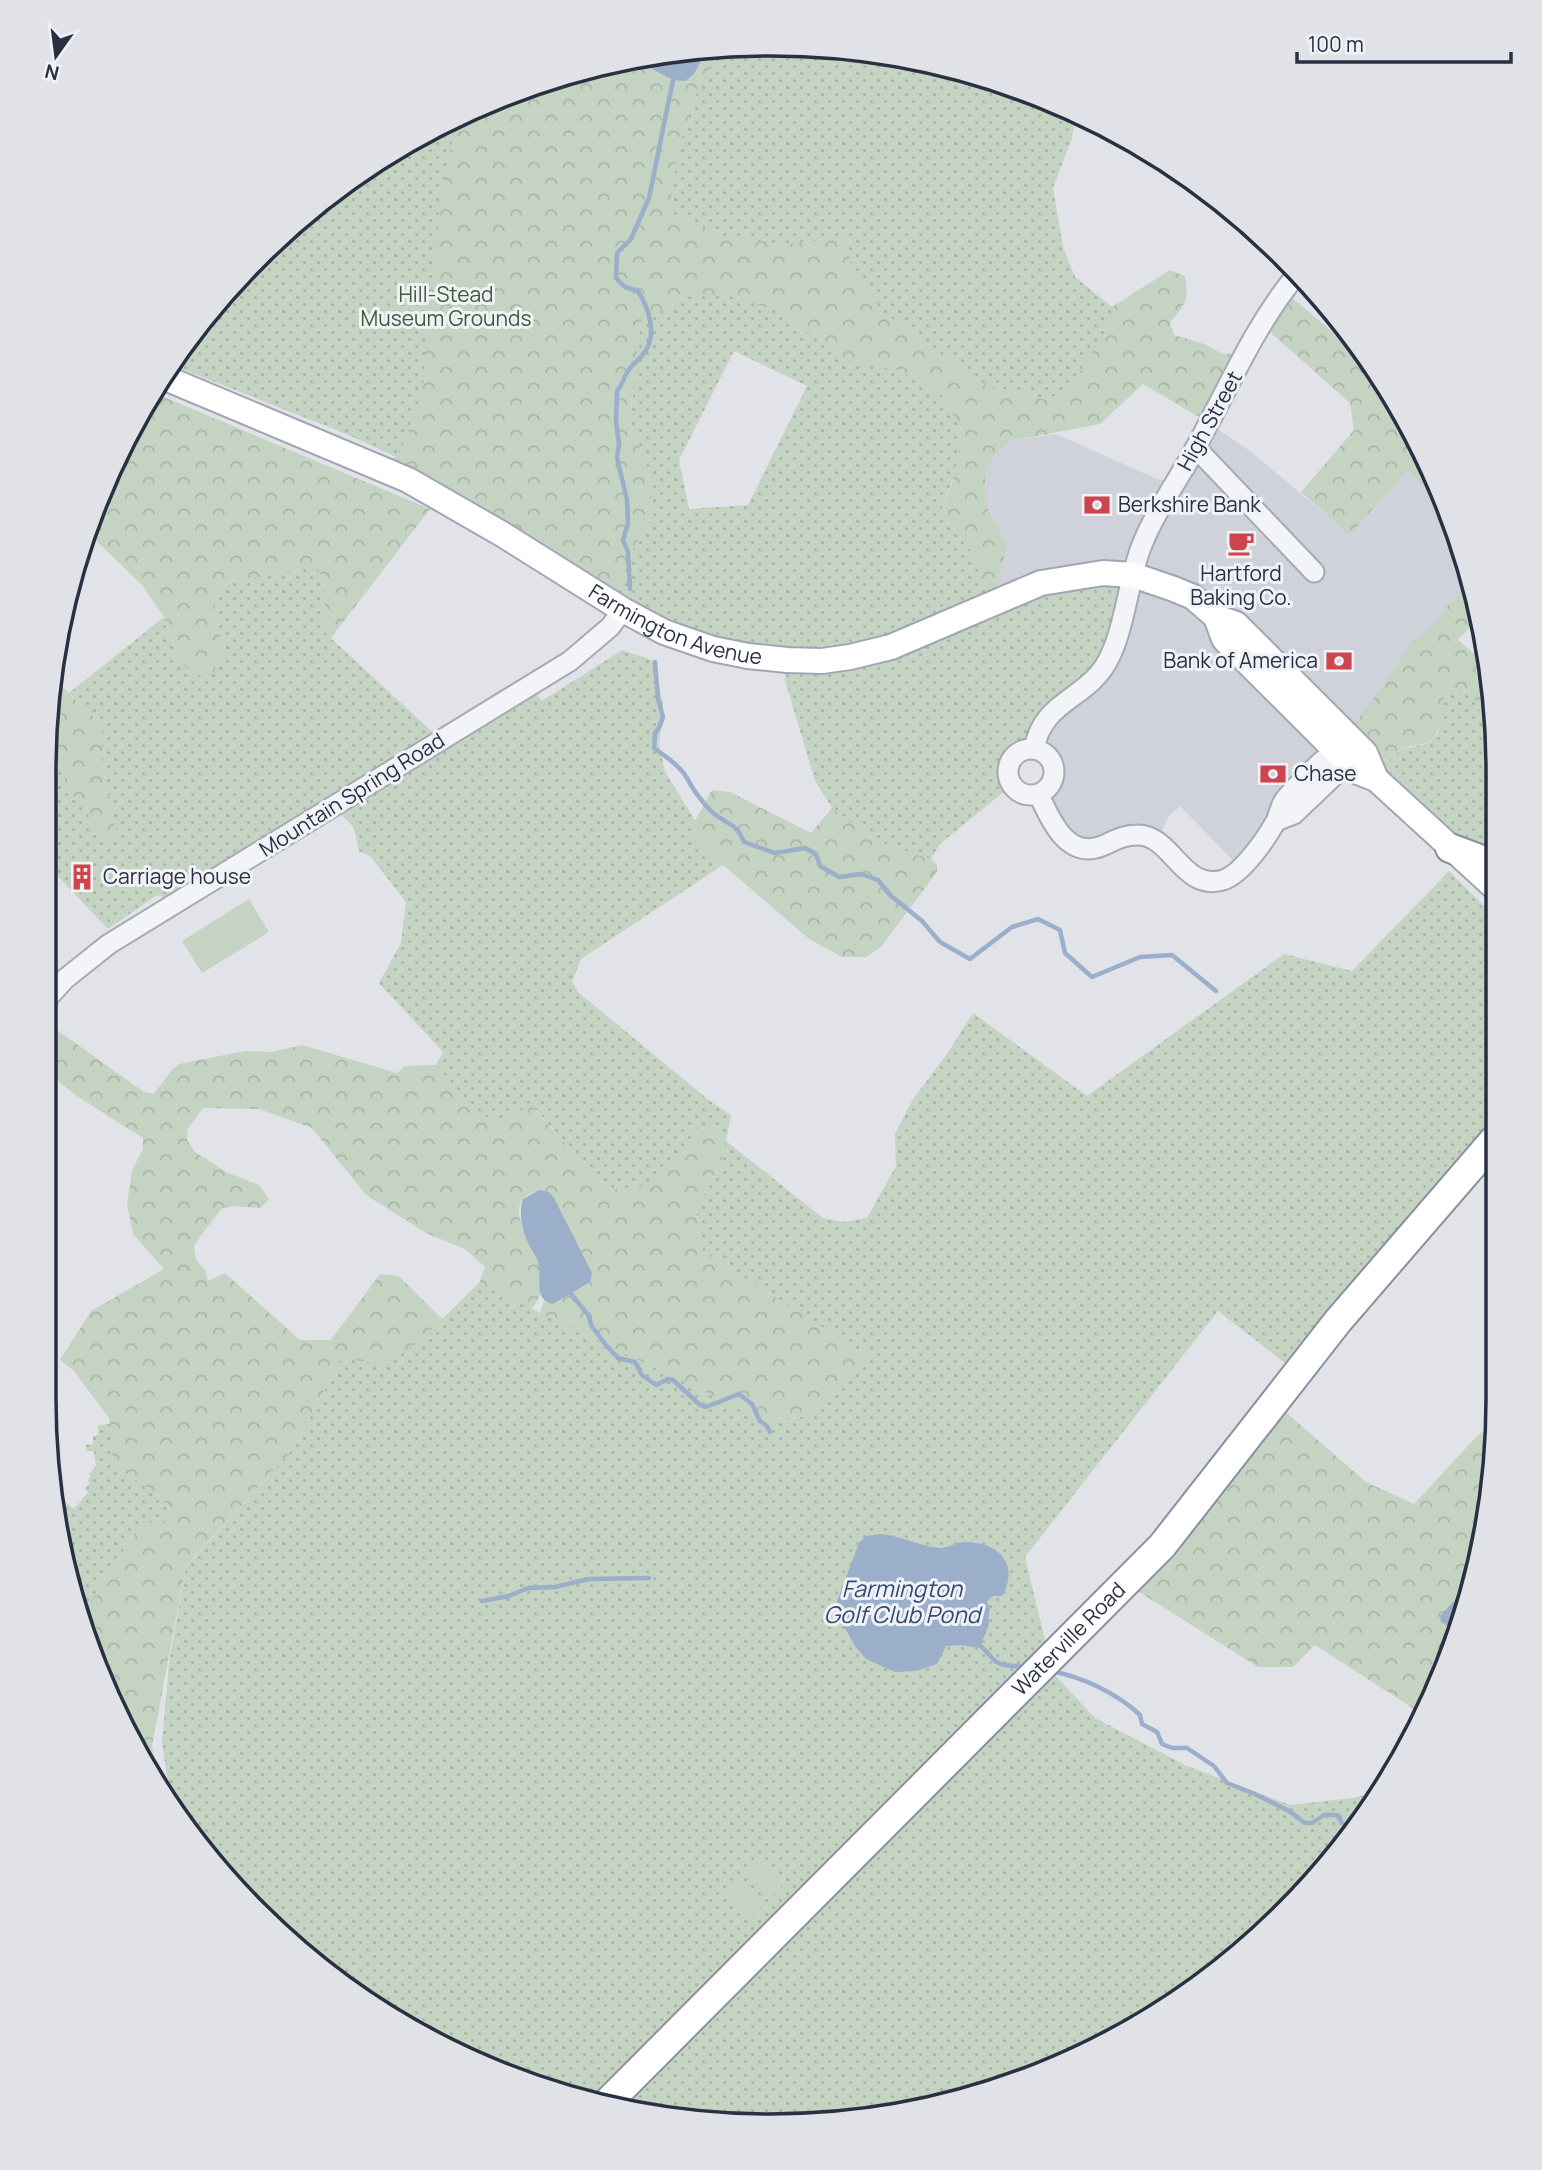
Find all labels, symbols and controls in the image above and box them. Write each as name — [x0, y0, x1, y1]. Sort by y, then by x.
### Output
north arrow — [21, 21, 91, 91]
scale bar — [1297, 21, 1510, 65]
text: 100 m — [1308, 30, 1364, 58]
text: N — [42, 58, 62, 87]
park label: Hill-Stead Museum Grounds — [361, 280, 531, 332]
street label: High Street — [1170, 366, 1248, 475]
bank icon: Berkshire Bank — [1082, 490, 1112, 520]
place label: Berkshire Bank — [1118, 490, 1261, 518]
cafe icon: Hartford Baking Co. — [1226, 528, 1256, 558]
place label: Hartford Baking Co. — [1190, 559, 1292, 611]
street label: Farmington Avenue — [584, 577, 763, 670]
place label: Bank of America — [1163, 646, 1318, 674]
bank icon: Bank of America — [1324, 646, 1354, 676]
street label: Mountain Spring Road — [254, 726, 449, 863]
bank icon: Chase — [1258, 759, 1288, 789]
place label: Chase — [1294, 759, 1356, 787]
building icon: Carriage house — [67, 862, 97, 892]
place label: Carriage house — [103, 862, 251, 890]
water label: Farmington Golf Club Pond — [824, 1572, 984, 1630]
street label: Waterville Road — [1005, 1576, 1131, 1702]

